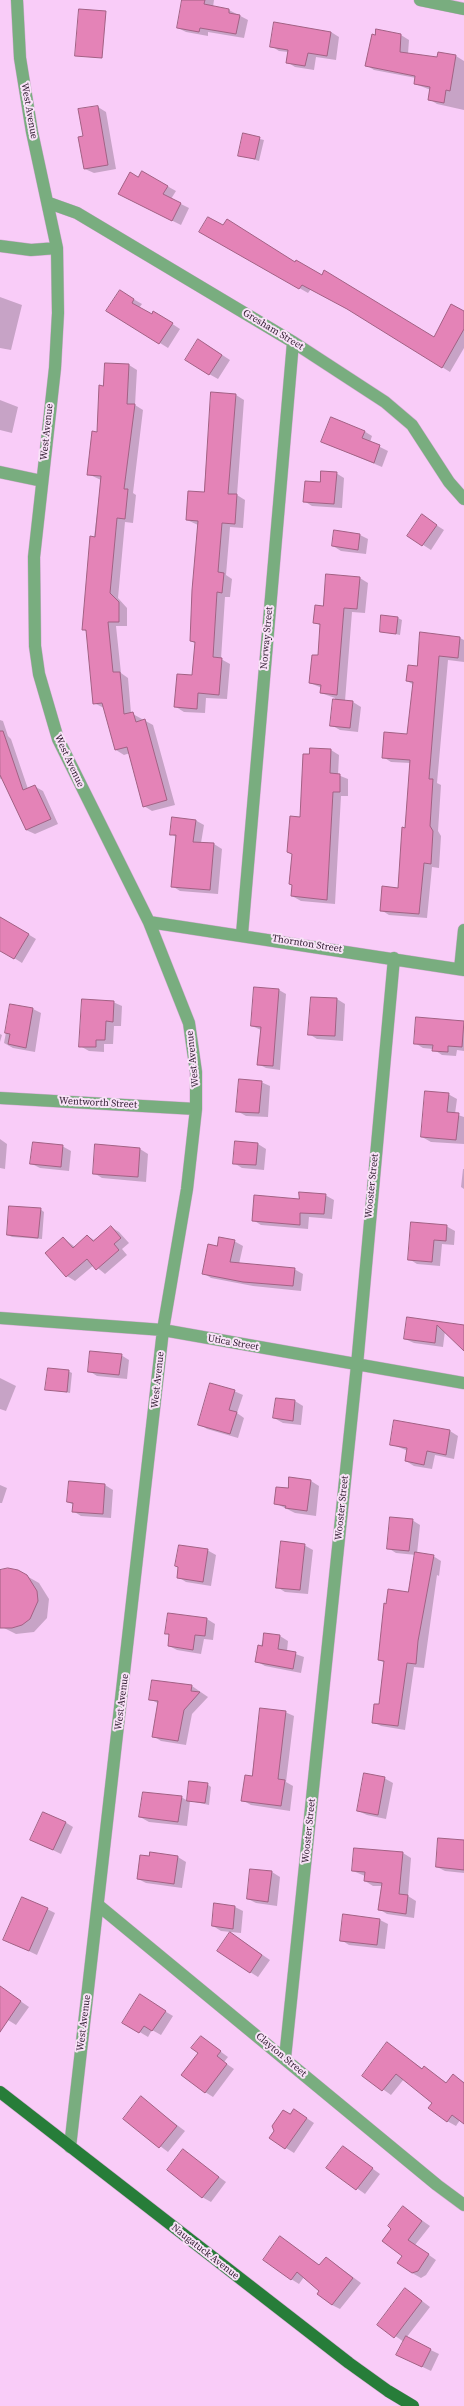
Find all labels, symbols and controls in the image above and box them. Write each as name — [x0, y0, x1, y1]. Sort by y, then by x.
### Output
street label: West Avenue — [18, 82, 40, 140]
street label: Gresham Street — [241, 307, 305, 353]
street label: West Avenue — [38, 403, 56, 461]
street label: Norway Street — [258, 606, 276, 670]
street label: West Avenue — [52, 733, 86, 789]
street label: Thornton Street — [271, 933, 343, 955]
street label: West Avenue — [184, 1030, 202, 1088]
street label: Wentworth Street — [59, 1095, 137, 1111]
street label: Wooster Street — [363, 1153, 381, 1219]
street label: Utica Street — [207, 1333, 259, 1353]
street label: West Avenue — [149, 1351, 167, 1409]
street label: Wooster Street — [333, 1475, 351, 1541]
street label: West Avenue — [113, 1673, 131, 1731]
street label: Wooster Street — [300, 1798, 318, 1864]
street label: West Avenue — [75, 1994, 93, 2052]
street label: Clayton Street — [253, 2030, 309, 2080]
street label: Naugatuck Avenue — [169, 2222, 241, 2282]

